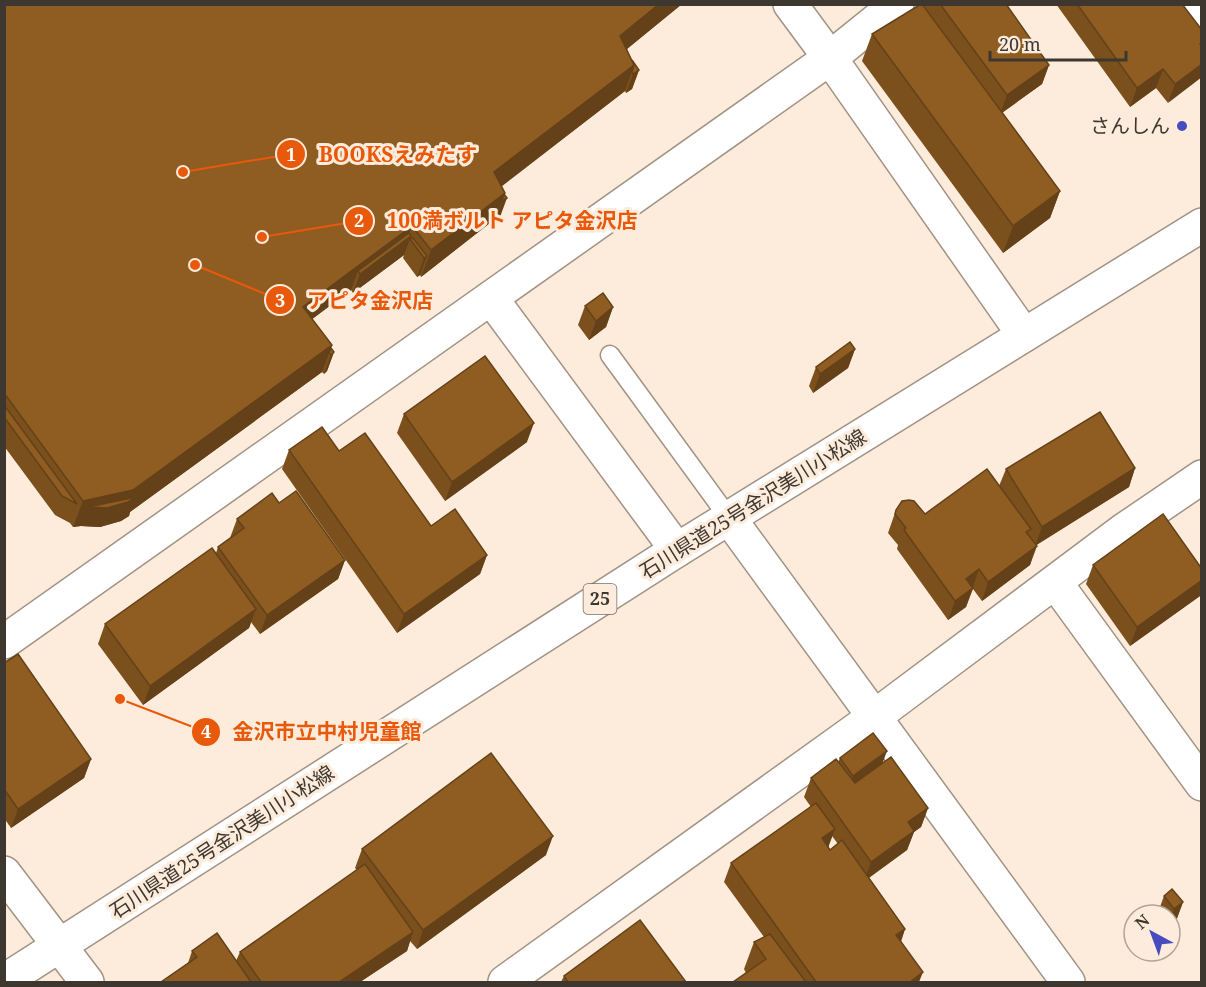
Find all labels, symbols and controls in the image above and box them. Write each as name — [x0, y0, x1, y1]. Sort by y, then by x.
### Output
scale bar — [990, 24, 1126, 62]
text: 20 m — [999, 32, 1041, 56]
place label: さんしん — [1090, 112, 1170, 139]
marker: さんしん — [1175, 119, 1189, 133]
callout: BOOKSえみたす — [276, 135, 489, 174]
text: BOOKSえみたす — [319, 140, 477, 168]
text: 1 — [286, 142, 296, 166]
callout: 100満ボルト アピタ金沢店 — [344, 201, 649, 240]
text: 100満ボルト アピタ金沢店 — [386, 206, 638, 234]
text: 2 — [354, 208, 364, 232]
callout: アピタ金沢店 — [265, 281, 445, 320]
text: アピタ金沢店 — [307, 286, 433, 314]
text: 3 — [275, 288, 285, 312]
street label: 石川県道25号金沢美川小松線 — [634, 423, 871, 585]
road number: 25 — [584, 584, 616, 614]
callout: 金沢市立中村児童館 — [191, 713, 434, 752]
text: 金沢市立中村児童館 — [233, 717, 422, 745]
text: 4 — [201, 719, 211, 743]
street label: 石川県道25号金沢美川小松線 — [104, 759, 339, 924]
north arrow — [1122, 903, 1182, 963]
text: N — [1130, 909, 1154, 934]

